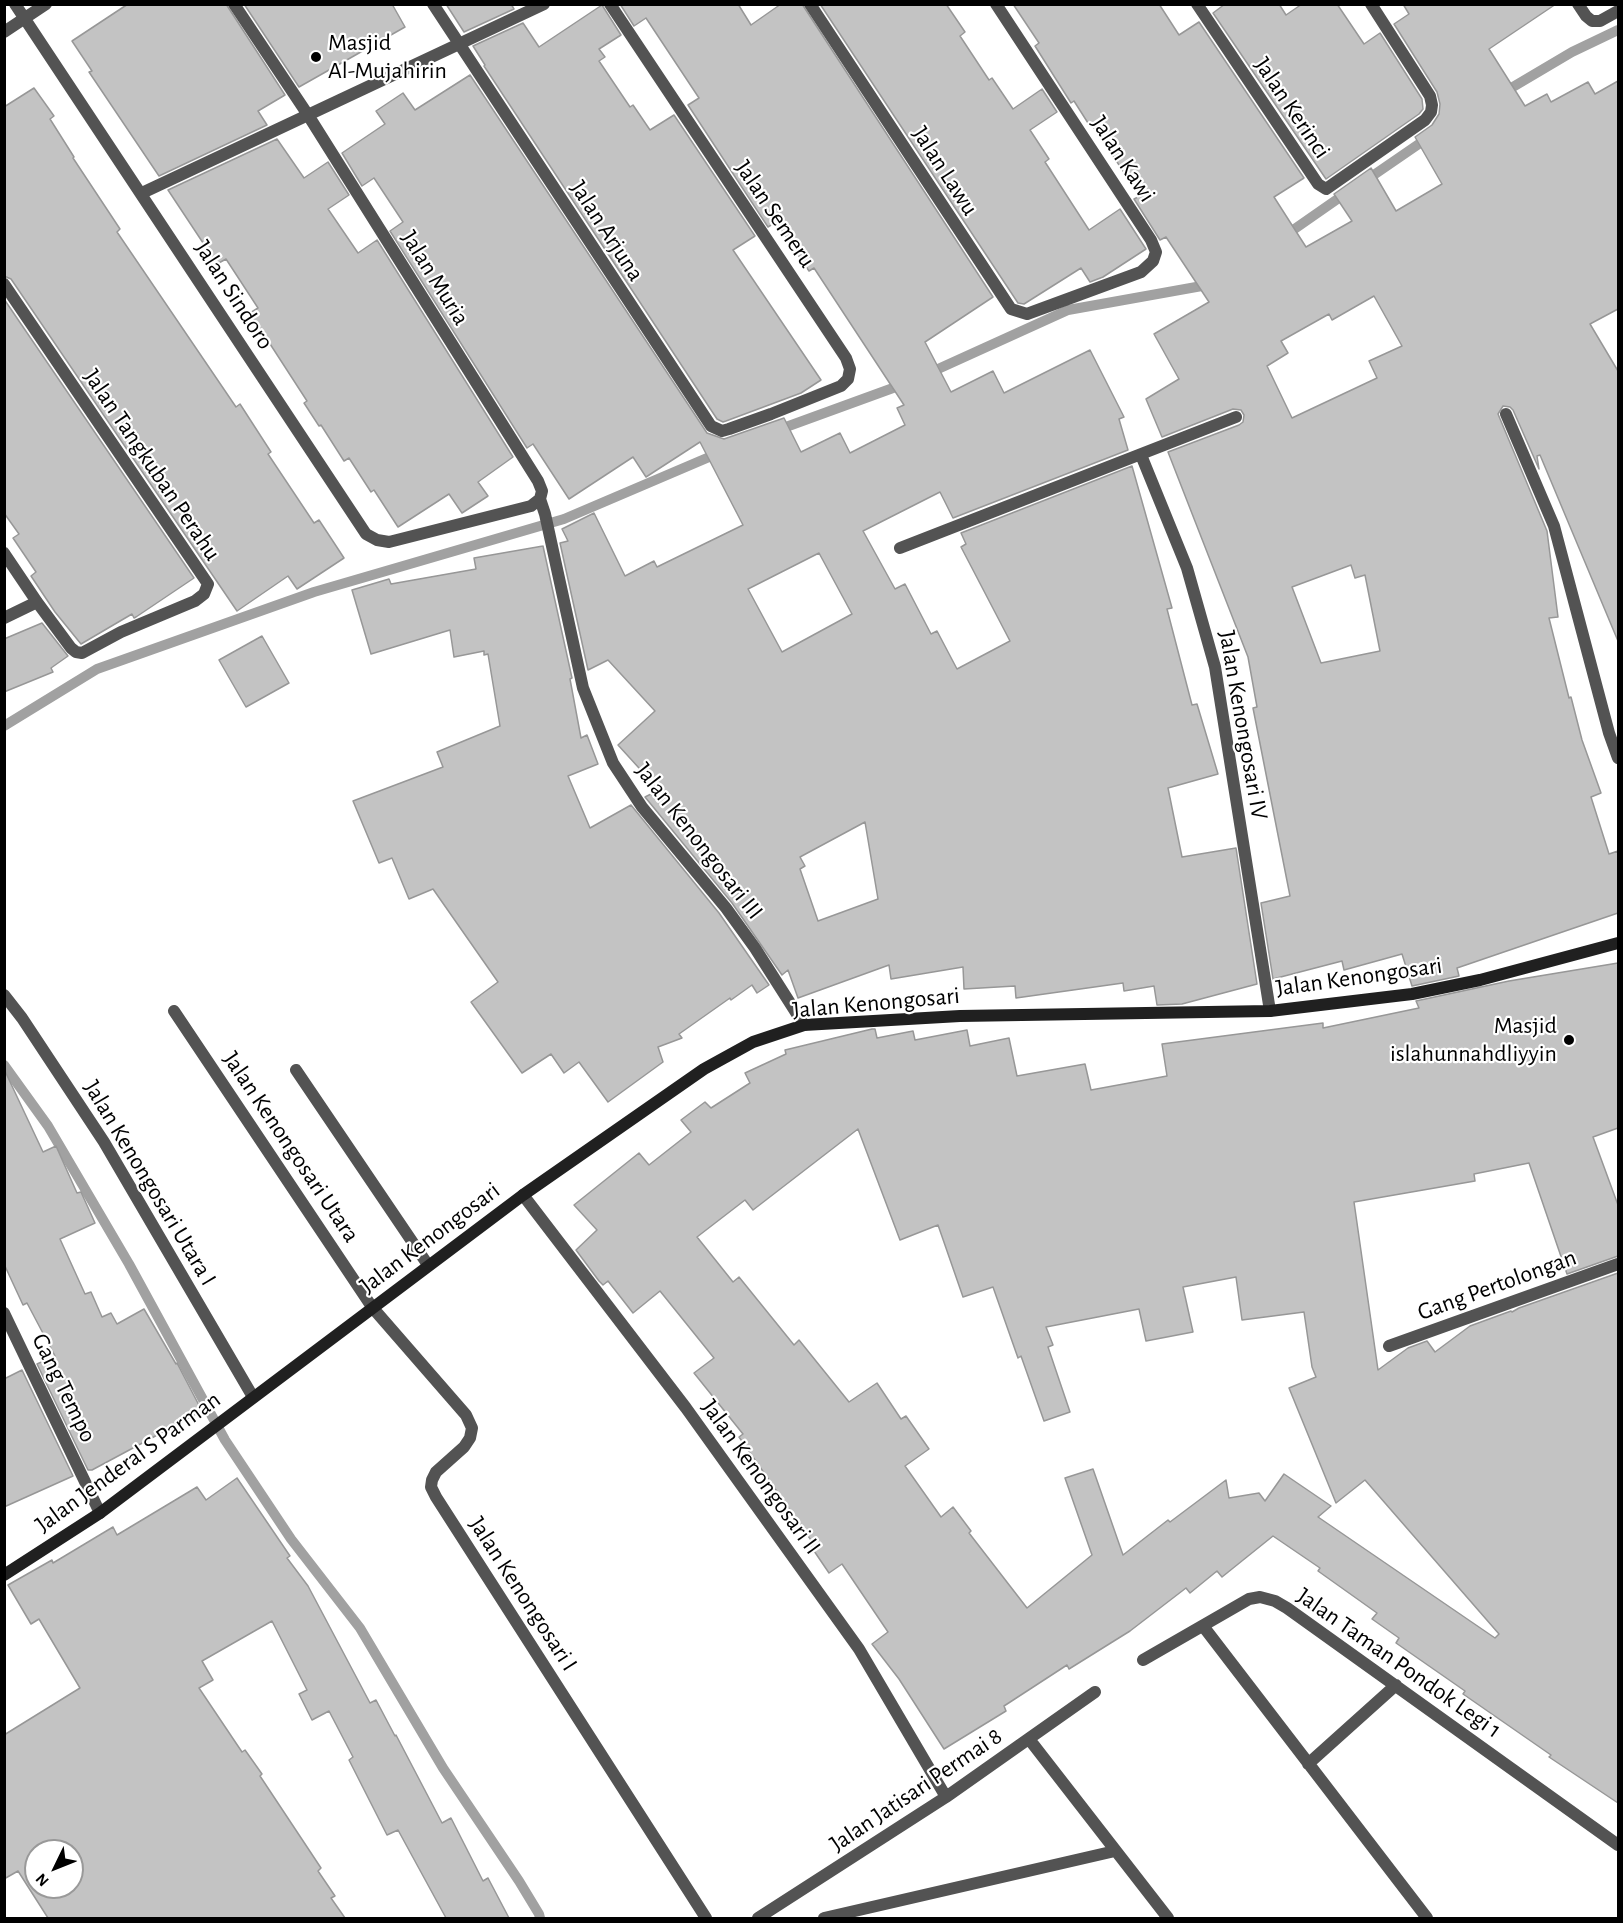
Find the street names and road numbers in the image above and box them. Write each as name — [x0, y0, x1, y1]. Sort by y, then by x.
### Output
street label: Jalan Kerinci — [1248, 52, 1336, 164]
street label: Jalan Kawi — [1085, 111, 1161, 207]
street label: Jalan Lawu — [906, 121, 984, 221]
street label: Jalan Semeru — [729, 155, 821, 273]
street label: Jalan Arjuna — [564, 175, 650, 287]
street label: Jalan Muria — [395, 225, 475, 331]
street label: Jalan Sindoro — [188, 235, 280, 355]
street label: Jalan Tangkuban Perahu — [77, 364, 227, 566]
street label: Jalan Kenongosari IV — [1212, 628, 1274, 822]
street label: Jalan Kenongosari III — [629, 757, 769, 925]
street label: Jalan Kenongosari — [1274, 951, 1444, 1003]
street label: Jalan Kenongosari — [791, 981, 961, 1025]
street label: Jalan Kenongosari Utara — [216, 1046, 366, 1248]
street label: Jalan Kenongosari Utara I — [77, 1075, 223, 1291]
street label: Jalan Kenongosari — [354, 1176, 506, 1300]
street label: Gang Pertolongan — [1414, 1243, 1580, 1327]
street label: Gang Tempo — [25, 1329, 103, 1447]
street label: Jalan Jenderal S Parman — [30, 1385, 226, 1539]
street label: Jalan Kenongosari II — [695, 1394, 827, 1560]
street label: Jalan Kenongosari I — [462, 1511, 584, 1677]
street label: Jalan Taman Pondok Legi 1 — [1291, 1581, 1507, 1745]
street label: Jalan Jatisari Permai 8 — [824, 1722, 1008, 1858]

